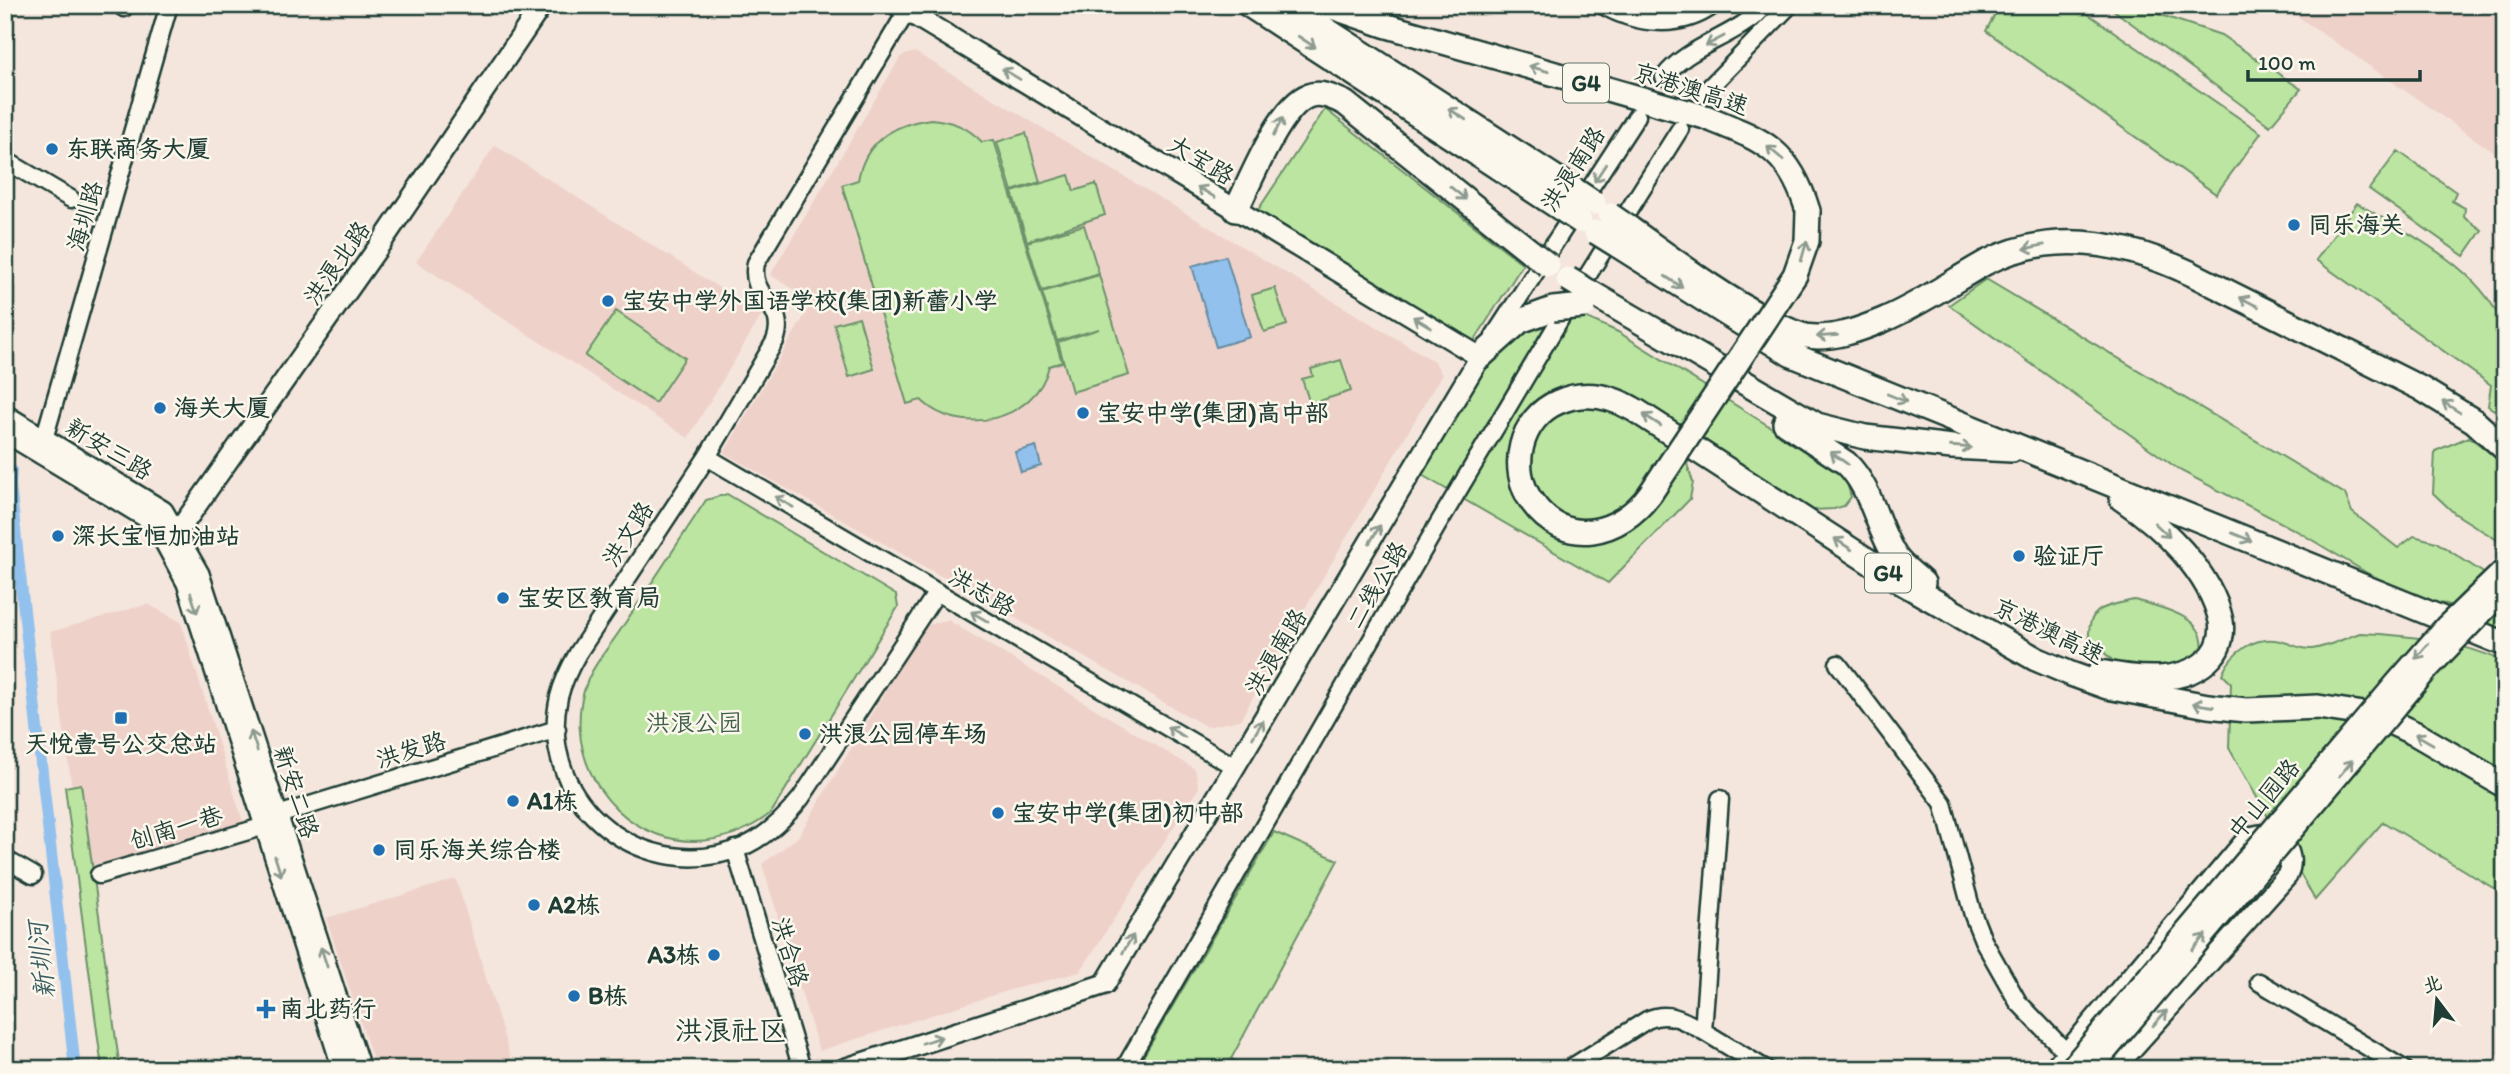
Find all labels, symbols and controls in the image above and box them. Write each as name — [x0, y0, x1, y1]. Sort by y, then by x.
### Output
one-way arrow — [1705, 35, 1726, 49]
one-way arrow — [1296, 36, 1316, 50]
scale bar — [2248, 38, 2419, 82]
text: 100 m — [2258, 50, 2316, 75]
street label: 京港澳高速 — [1630, 56, 1753, 121]
one-way arrow — [1528, 62, 1550, 75]
road number: G4 — [1563, 64, 1609, 102]
one-way arrow — [1002, 67, 1022, 81]
one-way arrow — [1448, 106, 1468, 120]
one-way arrow — [1272, 118, 1286, 138]
street label: 洪浪南路 — [1534, 121, 1611, 217]
street label: 大宝路 — [1163, 129, 1240, 191]
place label: 东联商务大厦 — [66, 134, 210, 163]
marker: 东联商务大厦 — [44, 141, 60, 157]
one-way arrow — [1766, 145, 1784, 161]
one-way arrow — [1593, 162, 1607, 182]
street label: 海圳路 — [61, 177, 108, 254]
one-way arrow — [1196, 184, 1216, 198]
one-way arrow — [1448, 185, 1466, 200]
place label: 同乐海关 — [2308, 210, 2404, 239]
street label: 洪浪北路 — [297, 215, 376, 310]
marker: 同乐海关 — [2286, 217, 2302, 233]
one-way arrow — [1798, 240, 1811, 263]
one-way arrow — [2023, 241, 2046, 255]
one-way arrow — [1664, 275, 1684, 289]
place label: 宝安中学外国语学校(集团)新蕾小学 — [622, 286, 998, 316]
marker: 宝安中学外国语学校(集团)新蕾小学 — [600, 293, 616, 309]
one-way arrow — [2239, 295, 2260, 309]
one-way arrow — [1412, 314, 1432, 328]
one-way arrow — [1816, 330, 1839, 343]
one-way arrow — [1886, 392, 1907, 405]
place label: 海关大厦 — [174, 393, 270, 422]
place label: 宝安中学(集团)高中部 — [1097, 398, 1329, 428]
marker: 海关大厦 — [152, 400, 168, 416]
one-way arrow — [2442, 400, 2461, 415]
marker: 宝安中学(集团)高中部 — [1075, 405, 1091, 421]
street label: 新安三路 — [61, 411, 158, 486]
one-way arrow — [1643, 413, 1662, 428]
one-way arrow — [1949, 441, 1971, 454]
one-way arrow — [1829, 451, 1849, 465]
one-way arrow — [774, 495, 794, 509]
street label: 洪文路 — [596, 496, 659, 572]
place label: 深长宝恒加油站 — [72, 521, 240, 550]
one-way arrow — [2153, 522, 2171, 538]
one-way arrow — [1369, 524, 1383, 544]
marker: 深长宝恒加油站 — [50, 528, 66, 544]
one-way arrow — [2230, 532, 2252, 545]
street label: 二线公路 — [1340, 536, 1413, 634]
one-way arrow — [1834, 537, 1853, 552]
place label: 验证厅 — [2033, 541, 2105, 570]
marker: 验证厅 — [2011, 548, 2027, 564]
road number: G4 — [1865, 554, 1911, 593]
street label: 洪志路 — [944, 561, 1021, 622]
place label: 宝安区教育局 — [517, 583, 661, 612]
marker: 宝安区教育局 — [495, 590, 511, 606]
one-way arrow — [188, 591, 201, 613]
street label: 京港澳高速 — [1989, 591, 2110, 670]
street label: 洪浪南路 — [1238, 603, 1313, 700]
one-way arrow — [971, 610, 991, 624]
one-way arrow — [2414, 642, 2430, 660]
one-way arrow — [2192, 698, 2215, 711]
park label: 洪浪公园 — [646, 708, 742, 737]
marker: 天悦壹号公交总站 — [113, 710, 129, 726]
place label: 洪浪公园停车场 — [819, 719, 987, 748]
one-way arrow — [1252, 719, 1266, 739]
street label: 洪发路 — [372, 725, 450, 774]
one-way arrow — [1167, 725, 1187, 739]
marker: 洪浪公园停车场 — [797, 726, 813, 742]
place label: 天悦壹号公交总站 — [25, 729, 217, 758]
one-way arrow — [247, 730, 259, 752]
one-way arrow — [2414, 732, 2434, 746]
street label: 新安二路 — [268, 742, 325, 842]
street label: 中山园路 — [2222, 753, 2306, 845]
one-way arrow — [2338, 759, 2354, 777]
place label: A1栋 — [526, 786, 578, 815]
marker: A1栋 — [505, 793, 521, 809]
place label: 宝安中学(集团)初中部 — [1012, 798, 1244, 828]
street label: 创南一巷 — [126, 800, 226, 855]
marker: 宝安中学(集团)初中部 — [990, 805, 1006, 821]
place label: 同乐海关综合楼 — [393, 835, 561, 864]
marker: 同乐海关综合楼 — [371, 842, 387, 858]
one-way arrow — [272, 855, 285, 877]
place label: A2栋 — [547, 890, 600, 919]
marker: A2栋 — [526, 897, 542, 913]
street label: 洪合路 — [766, 913, 815, 991]
water label: 新圳河 — [21, 916, 61, 1000]
one-way arrow — [2191, 933, 2207, 951]
one-way arrow — [1122, 935, 1136, 955]
place label: A3栋 — [647, 940, 700, 969]
one-way arrow — [317, 946, 330, 968]
marker: A3栋 — [706, 947, 722, 963]
north arrow — [2402, 965, 2472, 1036]
text: 北 — [2420, 970, 2445, 998]
place label: B栋 — [588, 981, 628, 1010]
marker: B栋 — [566, 988, 582, 1004]
place label: 南北药行 — [280, 994, 376, 1023]
marker: 南北药行 — [258, 1001, 274, 1017]
one-way arrow — [2151, 1010, 2168, 1027]
district label: 洪浪社区 — [675, 1013, 787, 1047]
one-way arrow — [921, 1033, 943, 1046]

